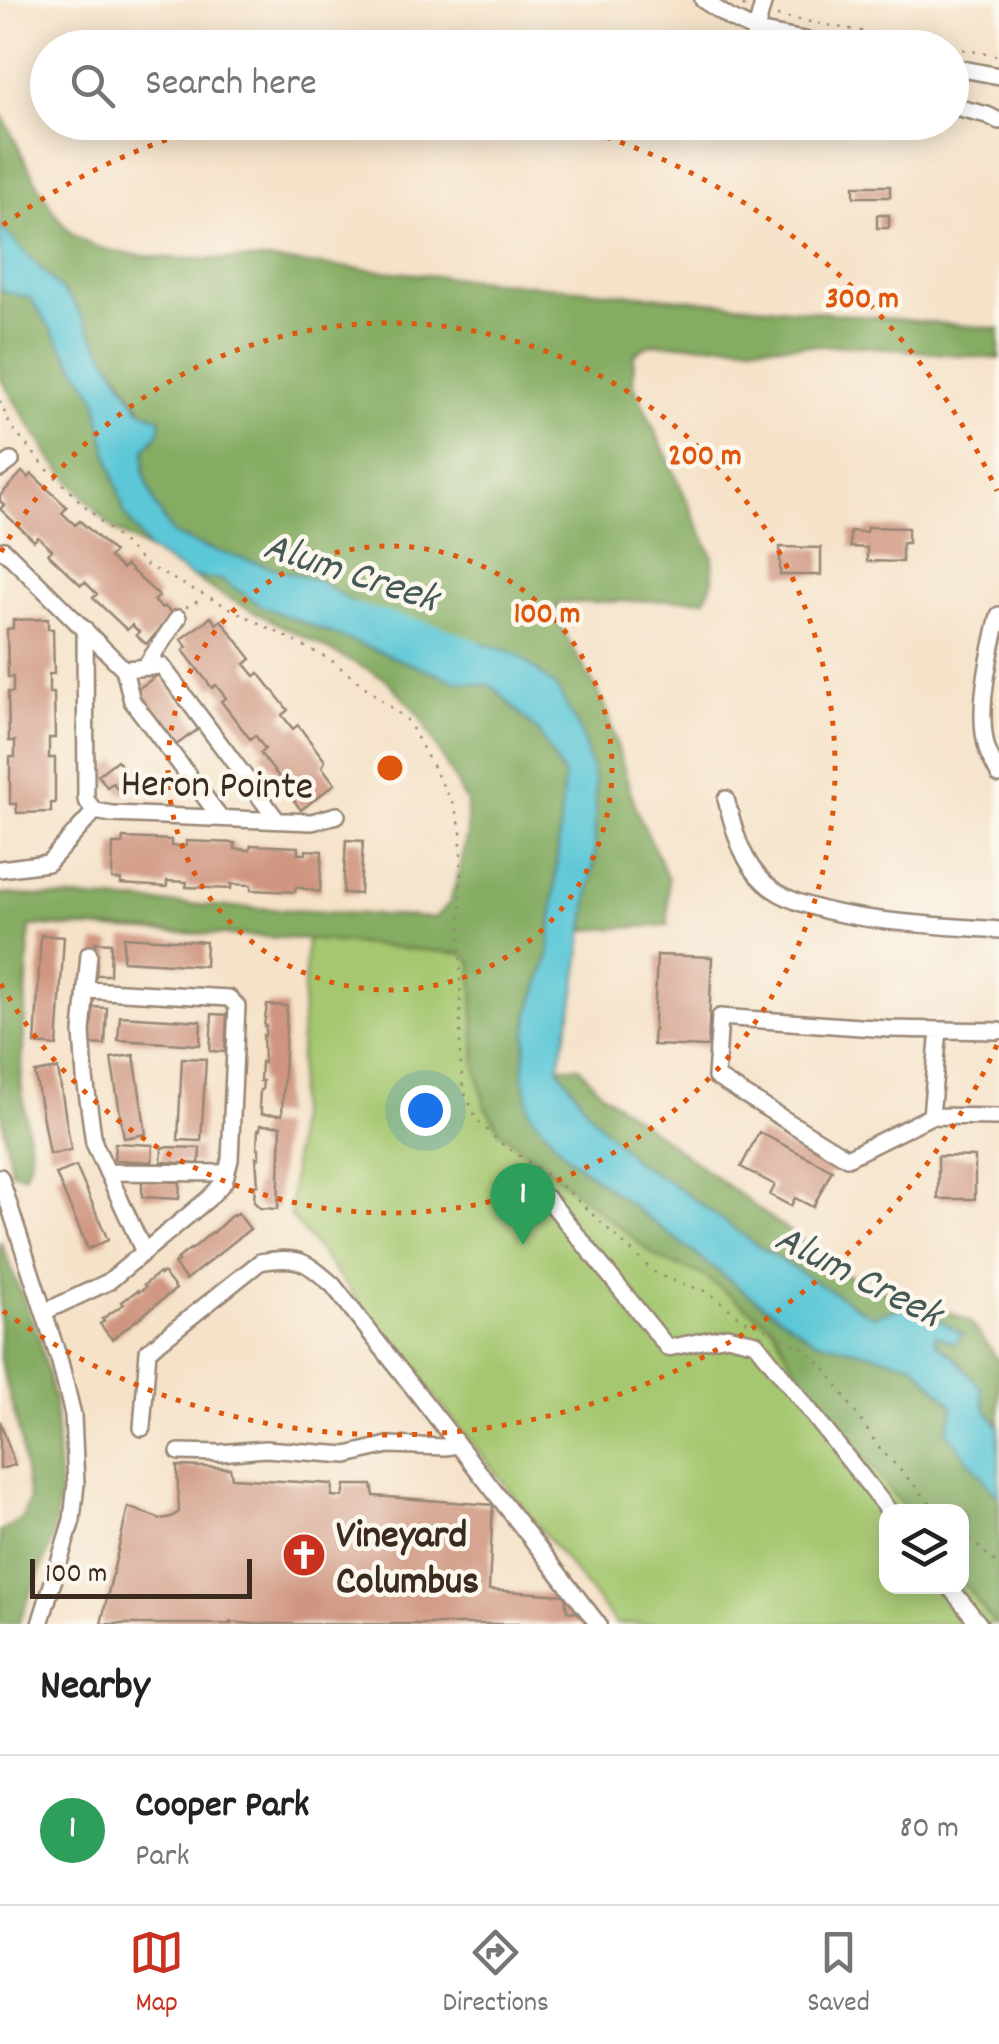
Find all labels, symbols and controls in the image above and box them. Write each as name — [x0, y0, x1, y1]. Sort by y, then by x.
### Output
search box — [30, 30, 969, 140]
icon: search — [65, 58, 120, 113]
text: Search here — [145, 58, 317, 113]
text: 300 m — [825, 280, 899, 323]
text: 200 m — [668, 437, 742, 480]
water label: Alum Creek — [255, 519, 448, 633]
text: 100 m — [514, 595, 580, 638]
centre of rings — [372, 750, 408, 786]
street label: Heron Pointe — [120, 758, 314, 819]
your location — [400, 1085, 451, 1136]
pin: 1 — [490, 1162, 556, 1245]
water label: Alum Creek — [763, 1212, 954, 1349]
map controls — [879, 1504, 969, 1594]
button: layers — [879, 1504, 969, 1594]
place label: Vineyard Columbus — [336, 1510, 479, 1613]
church icon: Vineyard Columbus — [281, 1532, 327, 1578]
scale bar — [30, 1554, 252, 1598]
text: 100 m — [45, 1556, 107, 1596]
text: Nearby — [40, 1659, 150, 1719]
text: Cooper Park — [135, 1780, 309, 1835]
text: 1 — [69, 1807, 76, 1853]
text: 80 m — [899, 1807, 959, 1853]
text: Park — [135, 1835, 190, 1881]
tab: Map — [129, 1925, 184, 2025]
tab: Directions — [443, 1925, 549, 2025]
tab: Saved — [807, 1925, 870, 2025]

